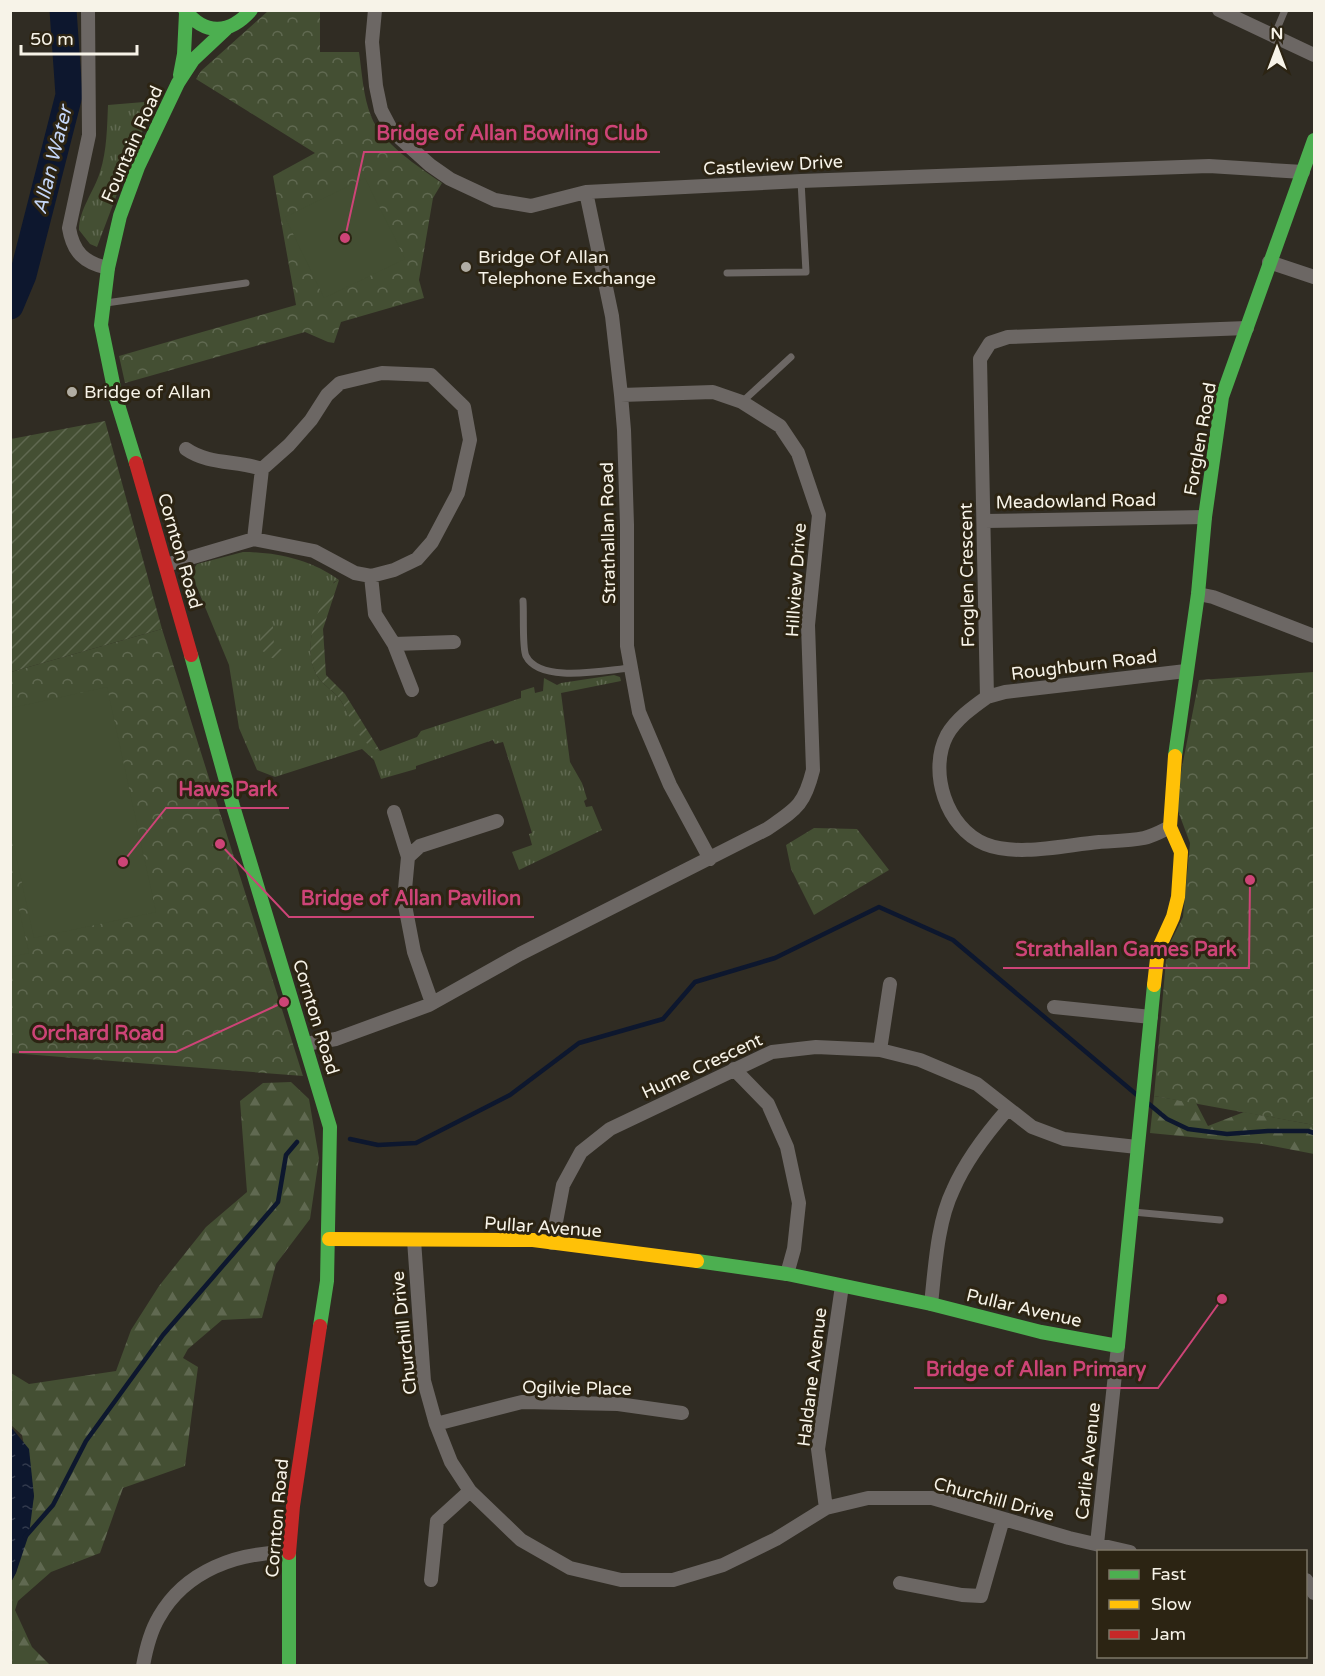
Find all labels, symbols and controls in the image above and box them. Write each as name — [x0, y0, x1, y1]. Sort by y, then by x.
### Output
scale bar — [21, 18, 136, 56]
north arrow — [1247, 18, 1307, 78]
text: N — [1271, 24, 1283, 44]
text: 50 m — [30, 28, 74, 50]
street label: Fountain Road — [96, 82, 168, 206]
water label: Allan Water — [28, 102, 79, 217]
callout: Bridge of Allan Bowling Club — [364, 114, 660, 152]
text: Bridge of Allan Bowling Club — [376, 122, 648, 146]
street label: Castleview Drive — [702, 150, 844, 180]
place label: Bridge Of Allan Telephone Exchange — [478, 246, 656, 289]
marker: Bridge Of Allan Telephone Exchange — [459, 260, 473, 274]
place label: Bridge of Allan — [84, 381, 211, 403]
street label: Forglen Road — [1179, 381, 1221, 497]
marker: Bridge of Allan — [65, 385, 79, 399]
street label: Strathallan Road — [596, 462, 620, 604]
street label: Meadowland Road — [995, 489, 1157, 513]
street label: Cornton Road — [153, 491, 207, 611]
street label: Forglen Crescent — [955, 502, 979, 648]
street label: Hillview Drive — [781, 522, 811, 638]
street label: Roughburn Road — [1010, 645, 1158, 685]
callout: Haws Park — [166, 770, 289, 808]
text: Haws Park — [178, 778, 278, 802]
callout: Bridge of Allan Pavilion — [289, 879, 534, 917]
text: Bridge of Allan Pavilion — [301, 887, 521, 911]
callout: Strathallan Games Park — [1003, 930, 1249, 968]
text: Strathallan Games Park — [1015, 938, 1237, 962]
street label: Cornton Road — [288, 957, 344, 1077]
callout: Orchard Road — [19, 1014, 176, 1052]
text: Orchard Road — [32, 1022, 164, 1046]
street label: Hume Crescent — [638, 1028, 766, 1104]
street label: Pullar Avenue — [483, 1212, 603, 1242]
street label: Churchill Drive — [387, 1270, 421, 1396]
street label: Pullar Avenue — [964, 1284, 1084, 1332]
street label: Haldane Avenue — [793, 1306, 831, 1448]
callout: Bridge of Allan Primary — [914, 1350, 1158, 1388]
text: Bridge of Allan Primary — [926, 1358, 1146, 1382]
street label: Ogilvie Place — [522, 1376, 632, 1400]
street label: Carlie Avenue — [1071, 1401, 1105, 1521]
street label: Cornton Road — [261, 1458, 293, 1578]
street label: Churchill Drive — [931, 1472, 1057, 1526]
legend — [1097, 1550, 1307, 1658]
text: Fast — [1151, 1563, 1186, 1585]
text: Slow — [1151, 1593, 1192, 1615]
text: Jam — [1151, 1623, 1186, 1645]

